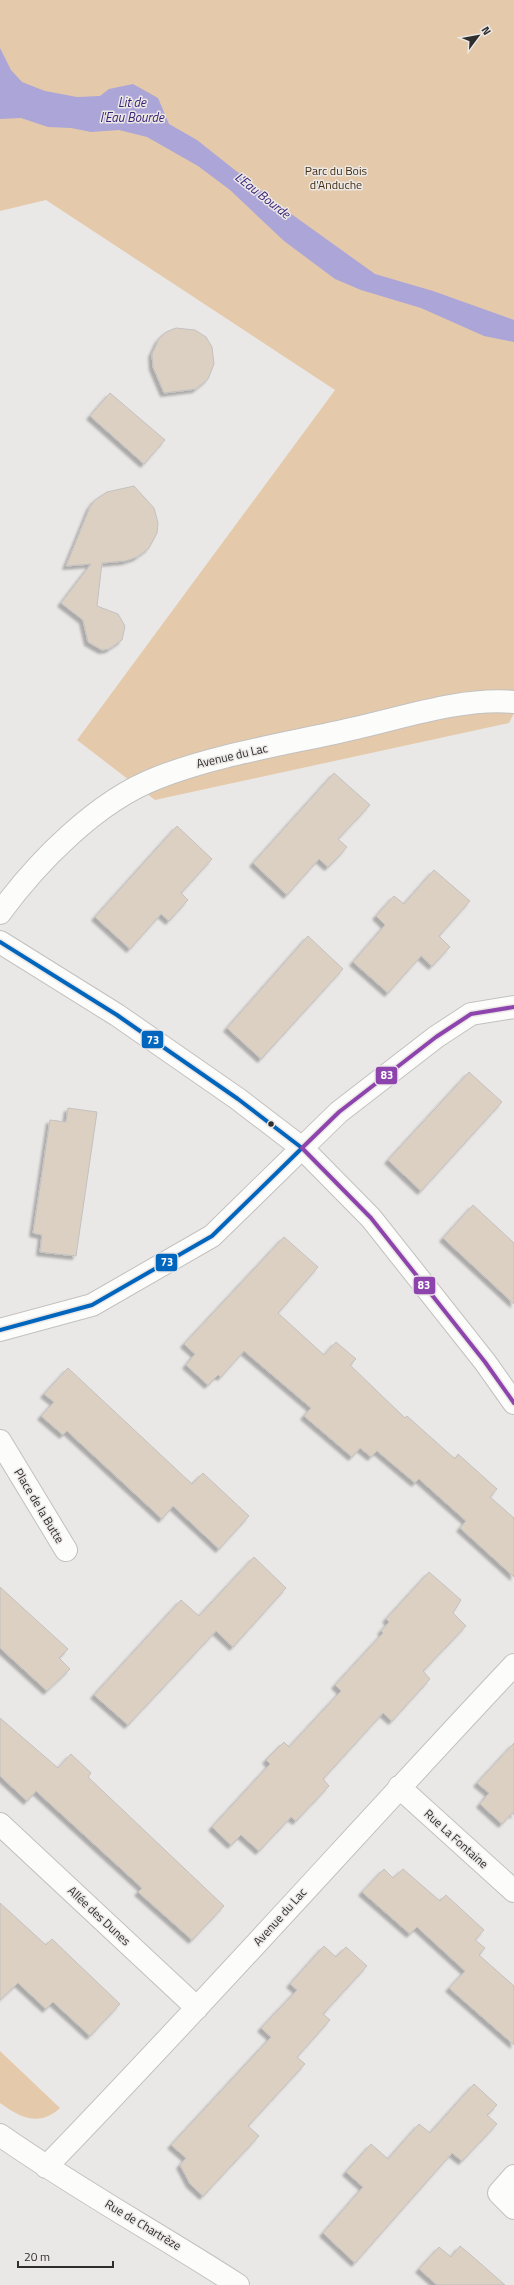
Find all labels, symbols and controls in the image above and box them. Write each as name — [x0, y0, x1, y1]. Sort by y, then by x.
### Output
north arrow — [458, 16, 498, 56]
text: N — [478, 23, 495, 38]
water label: Lit de l'Eau Bourde — [100, 92, 165, 127]
park label: Parc du Bois d'Anduche — [305, 161, 368, 194]
water label: L'Eau Bourde — [231, 167, 296, 224]
street label: Avenue du Lac — [194, 738, 269, 773]
line badge: 73 — [141, 1030, 164, 1049]
text: 73 — [147, 1032, 159, 1048]
line badge: 83 — [375, 1066, 398, 1085]
text: 83 — [381, 1067, 393, 1083]
unlabelled marker — [266, 1119, 276, 1129]
line badge: 73 — [155, 1253, 178, 1272]
text: 73 — [161, 1254, 173, 1270]
line badge: 83 — [413, 1276, 436, 1295]
text: 83 — [418, 1277, 430, 1293]
street label: Place de la Butte — [10, 1465, 69, 1547]
street label: Rue La Fontaine — [420, 1804, 493, 1873]
street label: Allée des Dunes — [64, 1881, 135, 1950]
street label: Avenue du Lac — [248, 1883, 311, 1950]
street label: Rue de Chartrèze — [101, 2194, 185, 2255]
scale bar — [18, 2243, 113, 2269]
text: 20 m — [24, 2247, 50, 2266]

